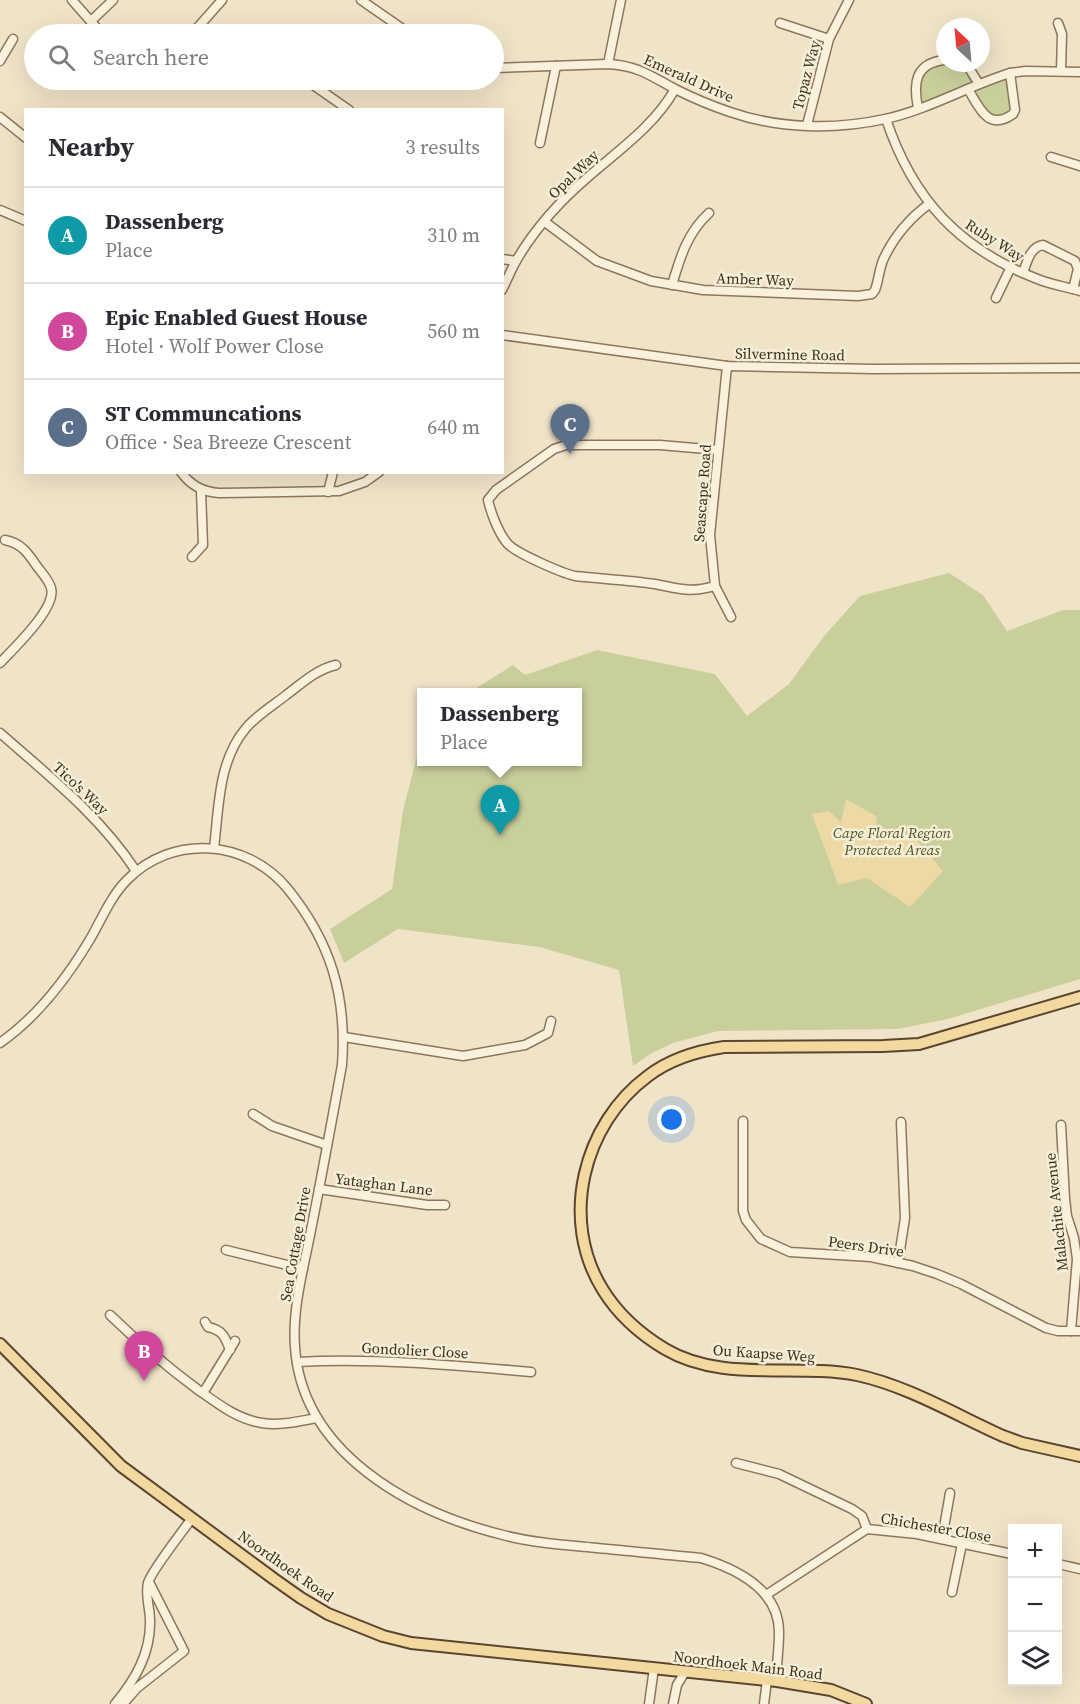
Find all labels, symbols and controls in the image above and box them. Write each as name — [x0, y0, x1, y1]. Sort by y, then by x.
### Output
north arrow — [936, 18, 990, 72]
search box — [24, 24, 504, 90]
street label: Topaz Way — [787, 38, 825, 112]
icon: search — [45, 41, 78, 74]
text: Search here — [93, 42, 209, 72]
street label: Emerald Drive — [641, 49, 738, 107]
text: Nearby — [48, 129, 134, 165]
text: 3 results — [405, 133, 480, 161]
street label: Opal Way — [543, 144, 603, 203]
text: Dassenberg — [105, 206, 224, 236]
street label: Ruby Way — [961, 214, 1029, 267]
text: A — [61, 221, 74, 249]
text: 310 m — [427, 221, 480, 249]
text: Place — [105, 236, 153, 264]
street label: Amber Way — [716, 267, 795, 291]
text: Epic Enabled Guest House — [105, 302, 367, 332]
text: B — [61, 317, 74, 345]
text: 560 m — [427, 317, 480, 345]
text: Hotel · Wolf Power Close — [105, 332, 324, 360]
street label: Silvermine Road — [735, 343, 846, 365]
text: ST Communcations — [105, 398, 302, 428]
pin: C — [550, 404, 590, 454]
text: C — [61, 413, 74, 441]
text: 640 m — [427, 413, 480, 441]
text: Office · Sea Breeze Crescent — [105, 428, 351, 456]
street label: Seascape Road — [688, 443, 716, 543]
popup — [417, 688, 582, 766]
text: Dassenberg — [440, 698, 559, 728]
text: Place — [440, 728, 488, 756]
street label: Tico's Way — [49, 757, 114, 819]
pin: A — [480, 786, 520, 835]
park label: Cape Floral Region Protected Areas — [833, 822, 952, 860]
your location — [657, 1105, 686, 1134]
street label: Malachite Avenue — [1039, 1152, 1073, 1272]
street label: Yataghan Lane — [334, 1168, 434, 1200]
street label: Sea Cottage Drive — [275, 1185, 315, 1303]
street label: Peers Drive — [827, 1230, 906, 1262]
pin: B — [124, 1332, 164, 1381]
street label: Gondolier Close — [361, 1337, 469, 1363]
street label: Ou Kaapse Weg — [712, 1339, 816, 1367]
street label: Chichester Close — [879, 1507, 993, 1547]
map controls — [1008, 1524, 1062, 1686]
button: + — [1008, 1524, 1062, 1578]
street label: Noordhoek Road — [234, 1525, 338, 1607]
button: − — [1008, 1578, 1062, 1632]
button: layers — [1008, 1632, 1062, 1686]
street label: Noordhoek Main Road — [672, 1645, 824, 1685]

